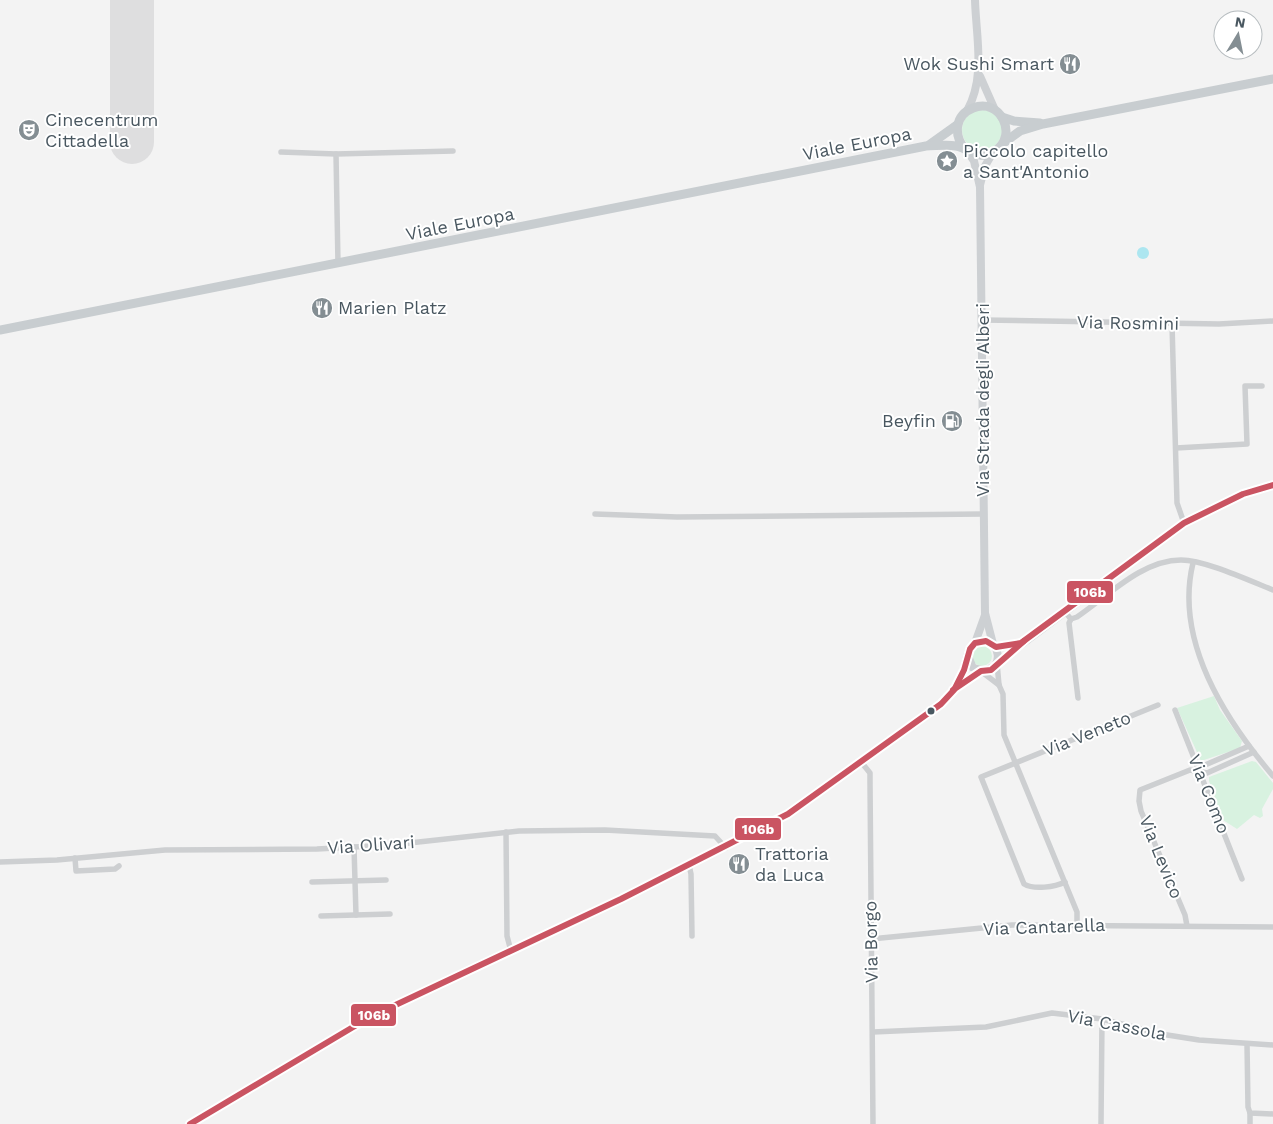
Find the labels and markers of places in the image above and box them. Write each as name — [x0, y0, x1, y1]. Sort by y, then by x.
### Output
restaurant icon: Wok Sushi Smart — [1058, 52, 1082, 76]
place label: Wok Sushi Smart — [903, 53, 1054, 74]
place label: Cinecentrum Cittadella — [45, 109, 158, 151]
theatre icon: Cinecentrum Cittadella — [17, 118, 41, 142]
place label: Piccolo capitello a Sant'Antonio — [963, 140, 1108, 182]
place icon: Piccolo capitello a Sant'Antonio — [935, 149, 959, 173]
restaurant icon: Marien Platz — [310, 296, 334, 320]
place label: Marien Platz — [338, 297, 447, 318]
fuel station icon: Beyfin — [940, 409, 964, 433]
place label: Beyfin — [882, 410, 936, 431]
unlabelled marker — [926, 706, 936, 716]
place label: Trattoria da Luca — [755, 843, 829, 885]
restaurant icon: Trattoria da Luca — [727, 852, 751, 876]

